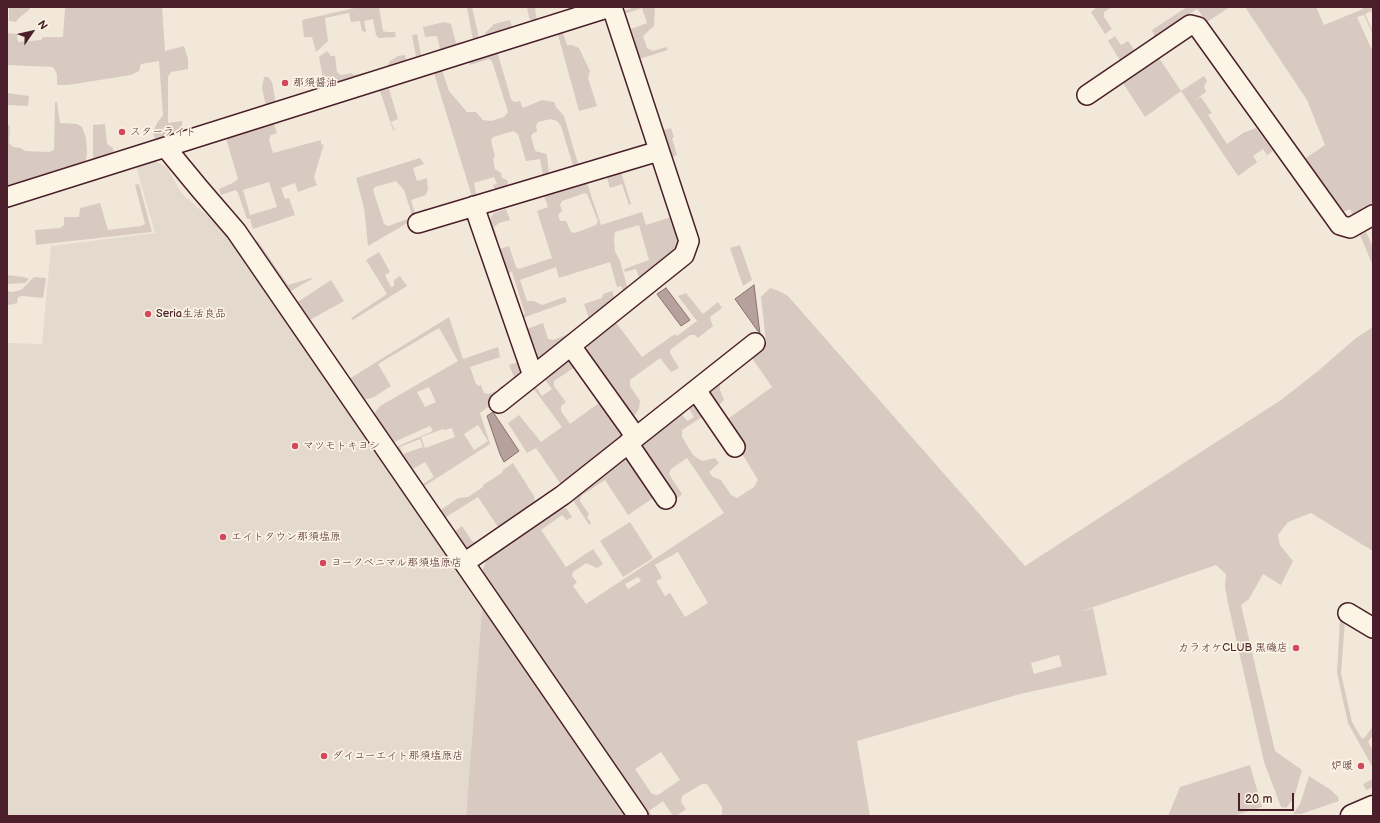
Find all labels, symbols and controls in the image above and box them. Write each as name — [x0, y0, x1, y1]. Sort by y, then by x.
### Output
north arrow — [12, 12, 52, 52]
text: N — [35, 18, 50, 32]
place label: 那須醤油 — [293, 76, 337, 90]
marker: 那須醤油 — [280, 78, 290, 88]
place label: スターライト — [130, 125, 196, 139]
marker: スターライト — [117, 127, 127, 137]
place label: Seria生活良品 — [156, 307, 226, 321]
marker: Seria生活良品 — [143, 309, 153, 319]
place label: マツモトキヨシ — [303, 439, 380, 453]
marker: マツモトキヨシ — [290, 441, 300, 451]
place label: エイトタウン那須塩原 — [231, 530, 341, 544]
marker: エイトタウン那須塩原 — [218, 532, 228, 542]
place label: ヨークベニマル那須塩原店 — [331, 556, 462, 570]
marker: ヨークベニマル那須塩原店 — [318, 558, 328, 568]
place label: カラオケCLUB 黒磯店 — [1178, 641, 1288, 655]
marker: カラオケCLUB 黒磯店 — [1291, 643, 1301, 653]
place label: ダイユーエイト那須塩原店 — [332, 749, 464, 763]
marker: ダイユーエイト那須塩原店 — [319, 751, 329, 761]
place label: 炉暖 — [1331, 759, 1353, 773]
marker: 炉暖 — [1356, 761, 1366, 771]
scale bar — [1240, 785, 1296, 811]
text: 20 m — [1245, 792, 1272, 807]

